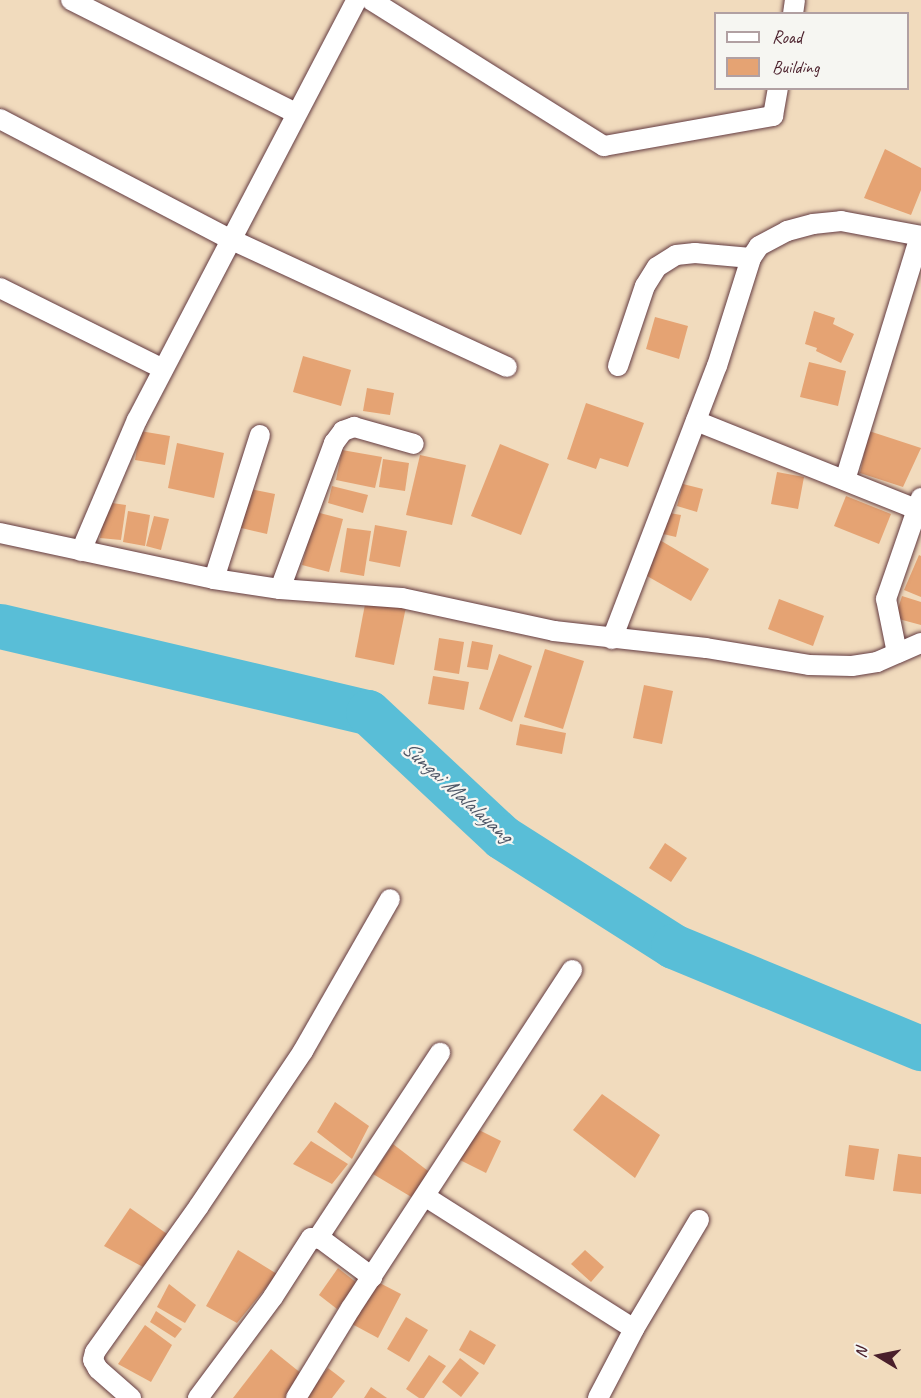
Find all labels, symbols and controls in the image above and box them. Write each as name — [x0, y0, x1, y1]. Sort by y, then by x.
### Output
legend — [714, 12, 909, 90]
text: Road — [772, 26, 802, 48]
text: Building — [772, 56, 819, 78]
water label: Sungai Malalayang — [396, 735, 518, 849]
north arrow — [849, 1326, 909, 1386]
text: N — [851, 1346, 872, 1359]

